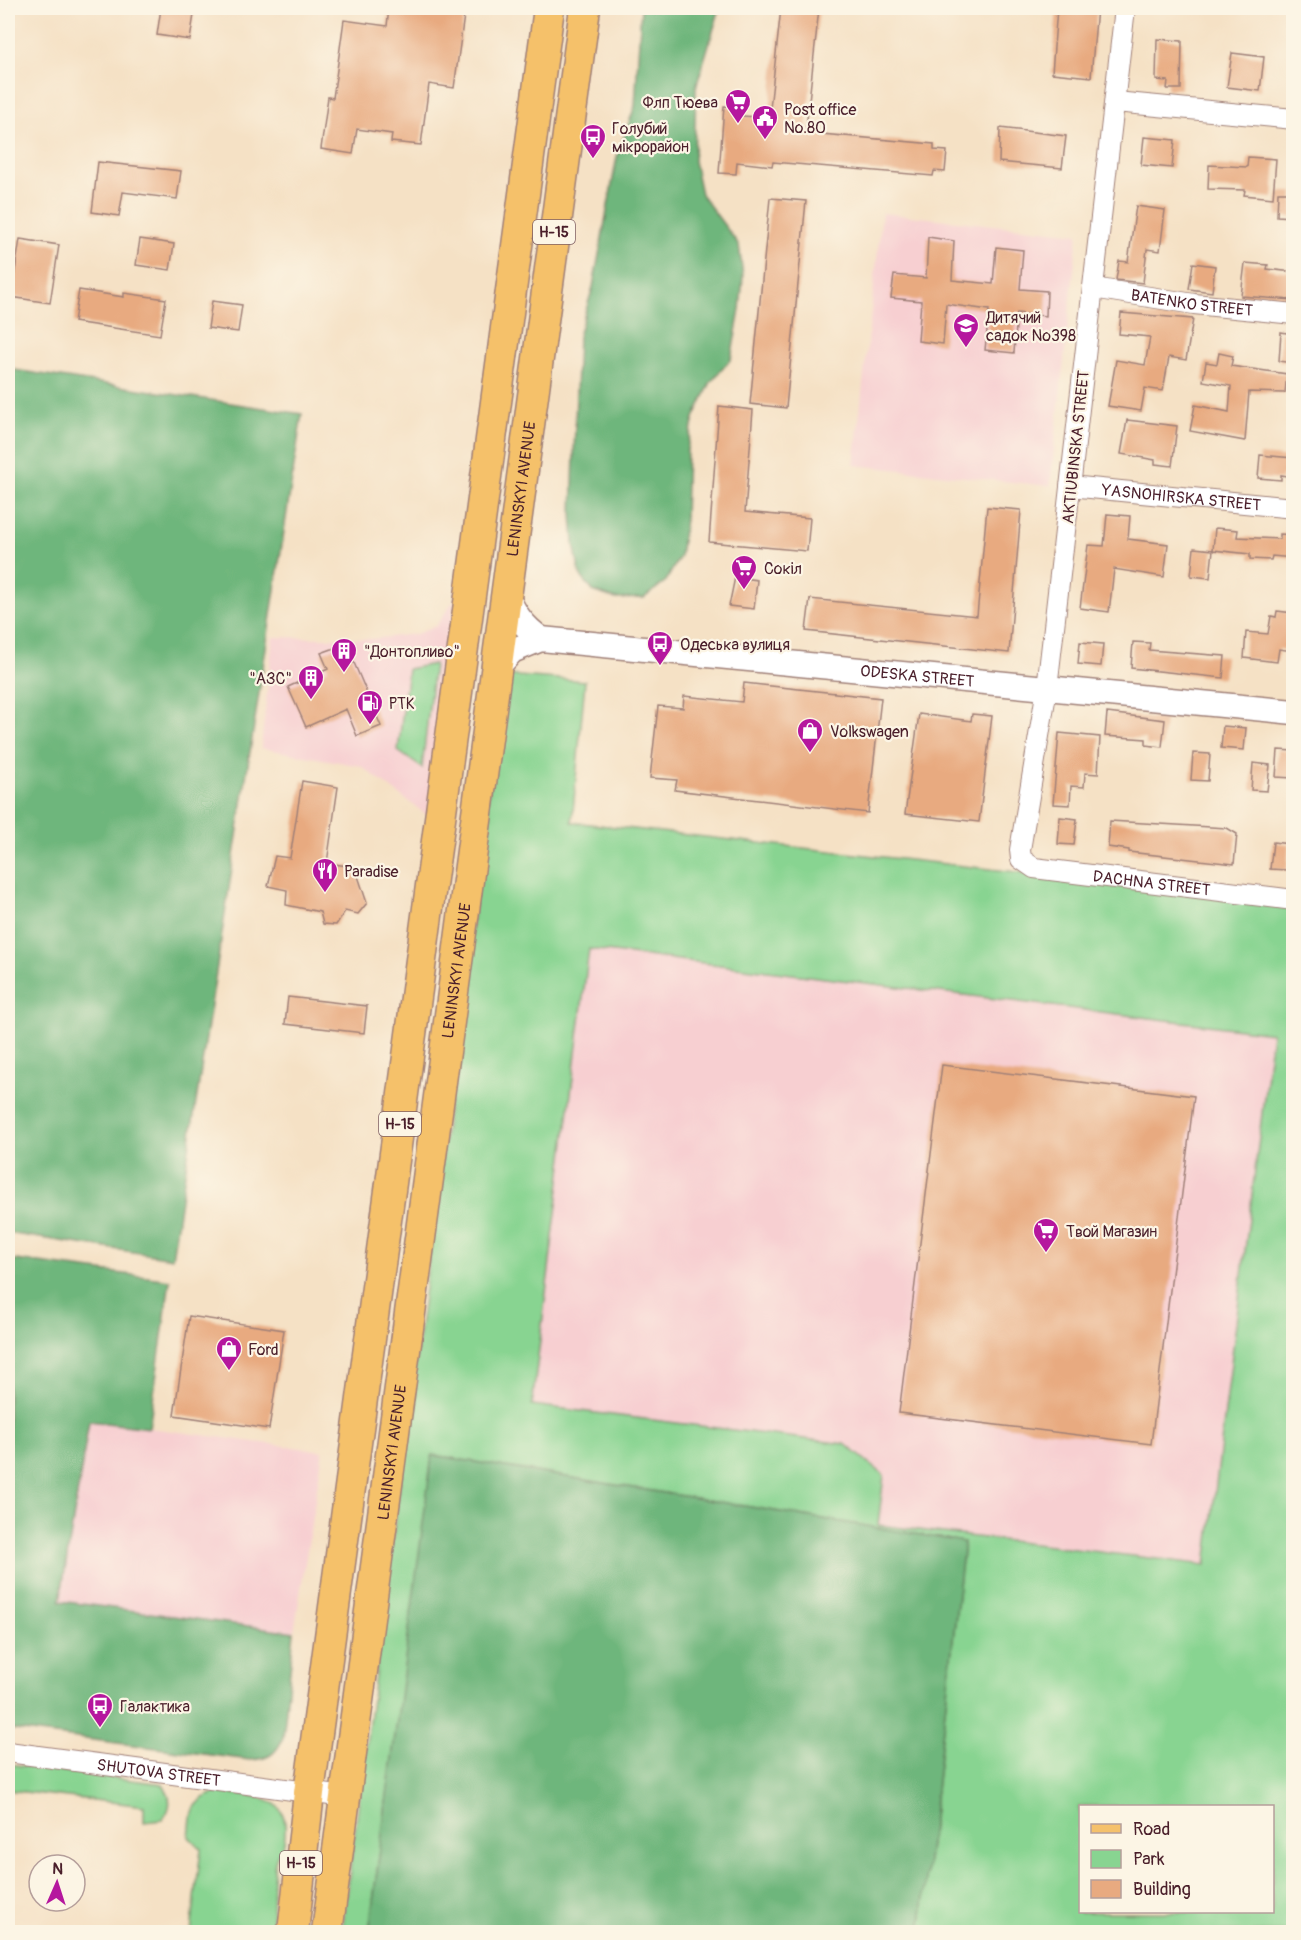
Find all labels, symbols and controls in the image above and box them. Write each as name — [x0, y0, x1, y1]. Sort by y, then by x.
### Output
supermarket icon: Флп Тюева — [723, 87, 753, 125]
place label: Флп Тюева — [643, 93, 718, 113]
place label: Post office No.80 — [784, 100, 857, 138]
public building icon: Post office No.80 — [750, 103, 780, 141]
place label: Голубий мікрорайон — [612, 119, 689, 157]
bus stop icon: Голубий мікрорайон — [578, 122, 608, 160]
road number: Н-15 — [533, 220, 575, 244]
street label: BATENKO STREET — [1129, 285, 1254, 321]
place label: Дитячий садок №398 — [985, 308, 1076, 346]
school or university icon: Дитячий садок №398 — [951, 311, 981, 349]
street label: AKTIUBINSKA STREET — [1058, 369, 1094, 525]
street label: LENINSKYI AVENUE — [503, 420, 540, 558]
street label: YASNOHIRSKA STREET — [1100, 480, 1262, 516]
supermarket icon: Сокіл — [729, 553, 759, 591]
place label: Сокіл — [764, 559, 802, 579]
bus stop icon: Одеська вулиця — [645, 629, 675, 667]
place label: Одеська вулиця — [680, 635, 790, 655]
building icon: "Донтопливо" — [329, 636, 359, 674]
place label: "Донтопливо" — [364, 642, 460, 662]
street label: ODESKA STREET — [859, 661, 975, 692]
building icon: "АЗС" — [296, 663, 326, 701]
place label: "АЗС" — [249, 669, 292, 689]
fuel station icon: РТК — [355, 688, 385, 726]
place label: РТК — [389, 694, 415, 714]
shop icon: Volkswagen — [795, 716, 825, 754]
place label: Volkswagen — [830, 722, 909, 742]
restaurant icon: Paradise — [310, 856, 340, 894]
place label: Paradise — [344, 862, 399, 882]
street label: DACHNA STREET — [1092, 866, 1211, 901]
street label: LENINSKYI AVENUE — [438, 902, 476, 1040]
road number: Н-15 — [379, 1112, 421, 1136]
supermarket icon: Твой Магазин — [1031, 1216, 1061, 1254]
place label: Твой Магазин — [1066, 1222, 1157, 1242]
shop icon: Ford — [214, 1334, 244, 1372]
place label: Ford — [248, 1340, 279, 1360]
street label: LENINSKYI AVENUE — [373, 1383, 411, 1521]
bus stop icon: Галактика — [85, 1691, 115, 1729]
place label: Галактика — [120, 1697, 190, 1717]
street label: SHUTOVA STREET — [96, 1755, 222, 1791]
legend — [1079, 1805, 1274, 1913]
text: Road — [1133, 1818, 1170, 1841]
text: Park — [1133, 1848, 1165, 1871]
road number: Н-15 — [280, 1851, 322, 1875]
north arrow — [27, 1853, 87, 1913]
text: N — [52, 1859, 64, 1879]
text: Building — [1133, 1878, 1191, 1901]

